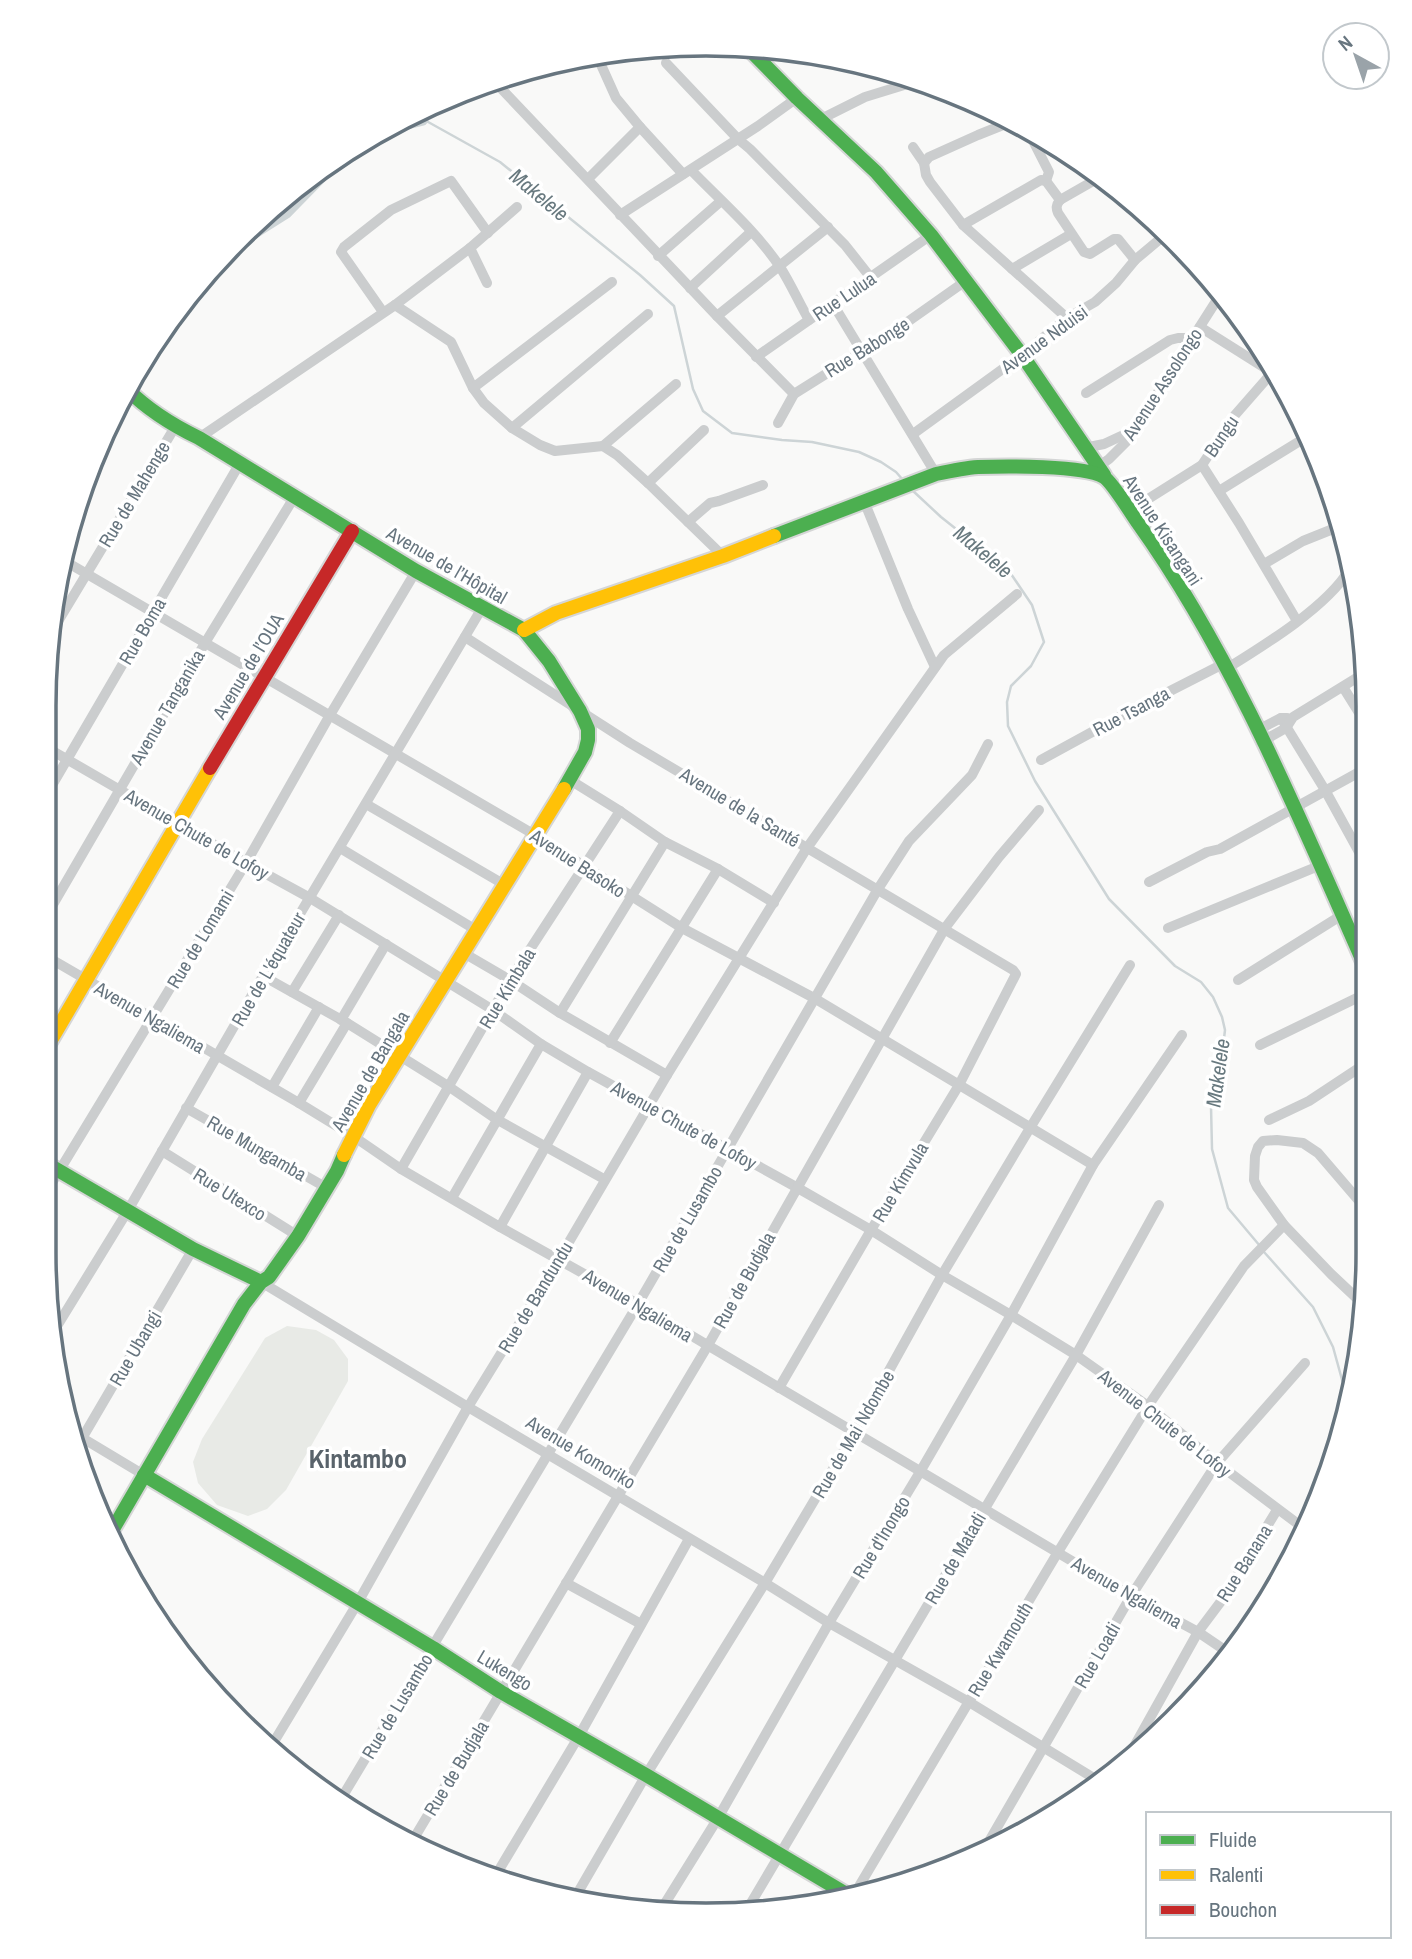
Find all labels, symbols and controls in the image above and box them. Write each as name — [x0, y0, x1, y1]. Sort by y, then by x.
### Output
north arrow — [1321, 21, 1391, 91]
text: N — [1332, 29, 1358, 57]
water label: Makelele — [504, 161, 575, 228]
street label: Rue Lulua — [807, 265, 881, 327]
street label: Avenue Nduisi — [994, 299, 1093, 380]
street label: Rue Babonge — [820, 311, 914, 383]
street label: Avenue Assolongo — [1115, 323, 1208, 446]
street label: Bungu — [1198, 410, 1244, 462]
street label: Rue de Mahenge — [92, 436, 176, 552]
street label: Avenue Kisangani — [1117, 469, 1209, 590]
water label: Makelele — [948, 518, 1019, 585]
street label: Avenue de l’Hôpital — [381, 520, 512, 610]
street label: Rue Boma — [112, 592, 172, 669]
street label: Avenue de l’OUA — [206, 608, 290, 725]
street label: Avenue Tanganika — [123, 644, 211, 770]
street label: Rue Tsanga — [1088, 680, 1174, 742]
street label: Avenue de la Santé — [674, 760, 805, 853]
street label: Avenue Chute de Lofoy — [119, 782, 274, 886]
street label: Avenue Basoko — [524, 822, 631, 904]
street label: Rue de Lomami — [160, 885, 240, 993]
street label: Rue de L'équateur — [225, 906, 312, 1031]
street label: Rue Kimbala — [473, 942, 542, 1033]
street label: Avenue Ngaliema — [89, 974, 210, 1059]
street label: Avenue de Bangala — [324, 1005, 415, 1137]
water label: Makelele — [1198, 1037, 1237, 1109]
street label: Avenue Chute de Lofoy — [606, 1074, 762, 1176]
street label: Rue Mungamba — [202, 1109, 312, 1187]
street label: Rue Kimvula — [866, 1137, 934, 1227]
street label: Rue Utexco — [189, 1161, 271, 1227]
street label: Rue de Lusambo — [646, 1161, 728, 1277]
street label: Rue de Budjala — [707, 1227, 781, 1333]
street label: Rue de Bandundu — [492, 1236, 578, 1358]
street label: Avenue Ngaliema — [577, 1262, 698, 1348]
street label: Rue Ubangi — [103, 1305, 167, 1391]
street label: Avenue Chute de Lofoy — [1092, 1362, 1237, 1483]
street label: Rue de Mai Ndombe — [806, 1365, 900, 1503]
street label: Avenue Komoriko — [520, 1409, 641, 1495]
district label: Kintambo — [309, 1441, 407, 1476]
street label: Rue d'Inongo — [846, 1491, 916, 1583]
street label: Rue de Matadi — [918, 1507, 992, 1609]
street label: Rue Banana — [1210, 1519, 1278, 1607]
street label: Avenue Ngaliema — [1066, 1549, 1187, 1634]
street label: Rue Kwamouth — [961, 1597, 1039, 1701]
street label: Rue Loadi — [1068, 1617, 1126, 1693]
street label: Lukengo — [473, 1643, 537, 1697]
street label: Rue de Lusambo — [355, 1648, 439, 1764]
street label: Rue de Budjala — [417, 1715, 495, 1820]
legend — [1146, 1812, 1391, 1938]
text: Fluide — [1209, 1825, 1257, 1854]
text: Ralenti — [1209, 1860, 1264, 1889]
text: Bouchon — [1209, 1895, 1277, 1924]

